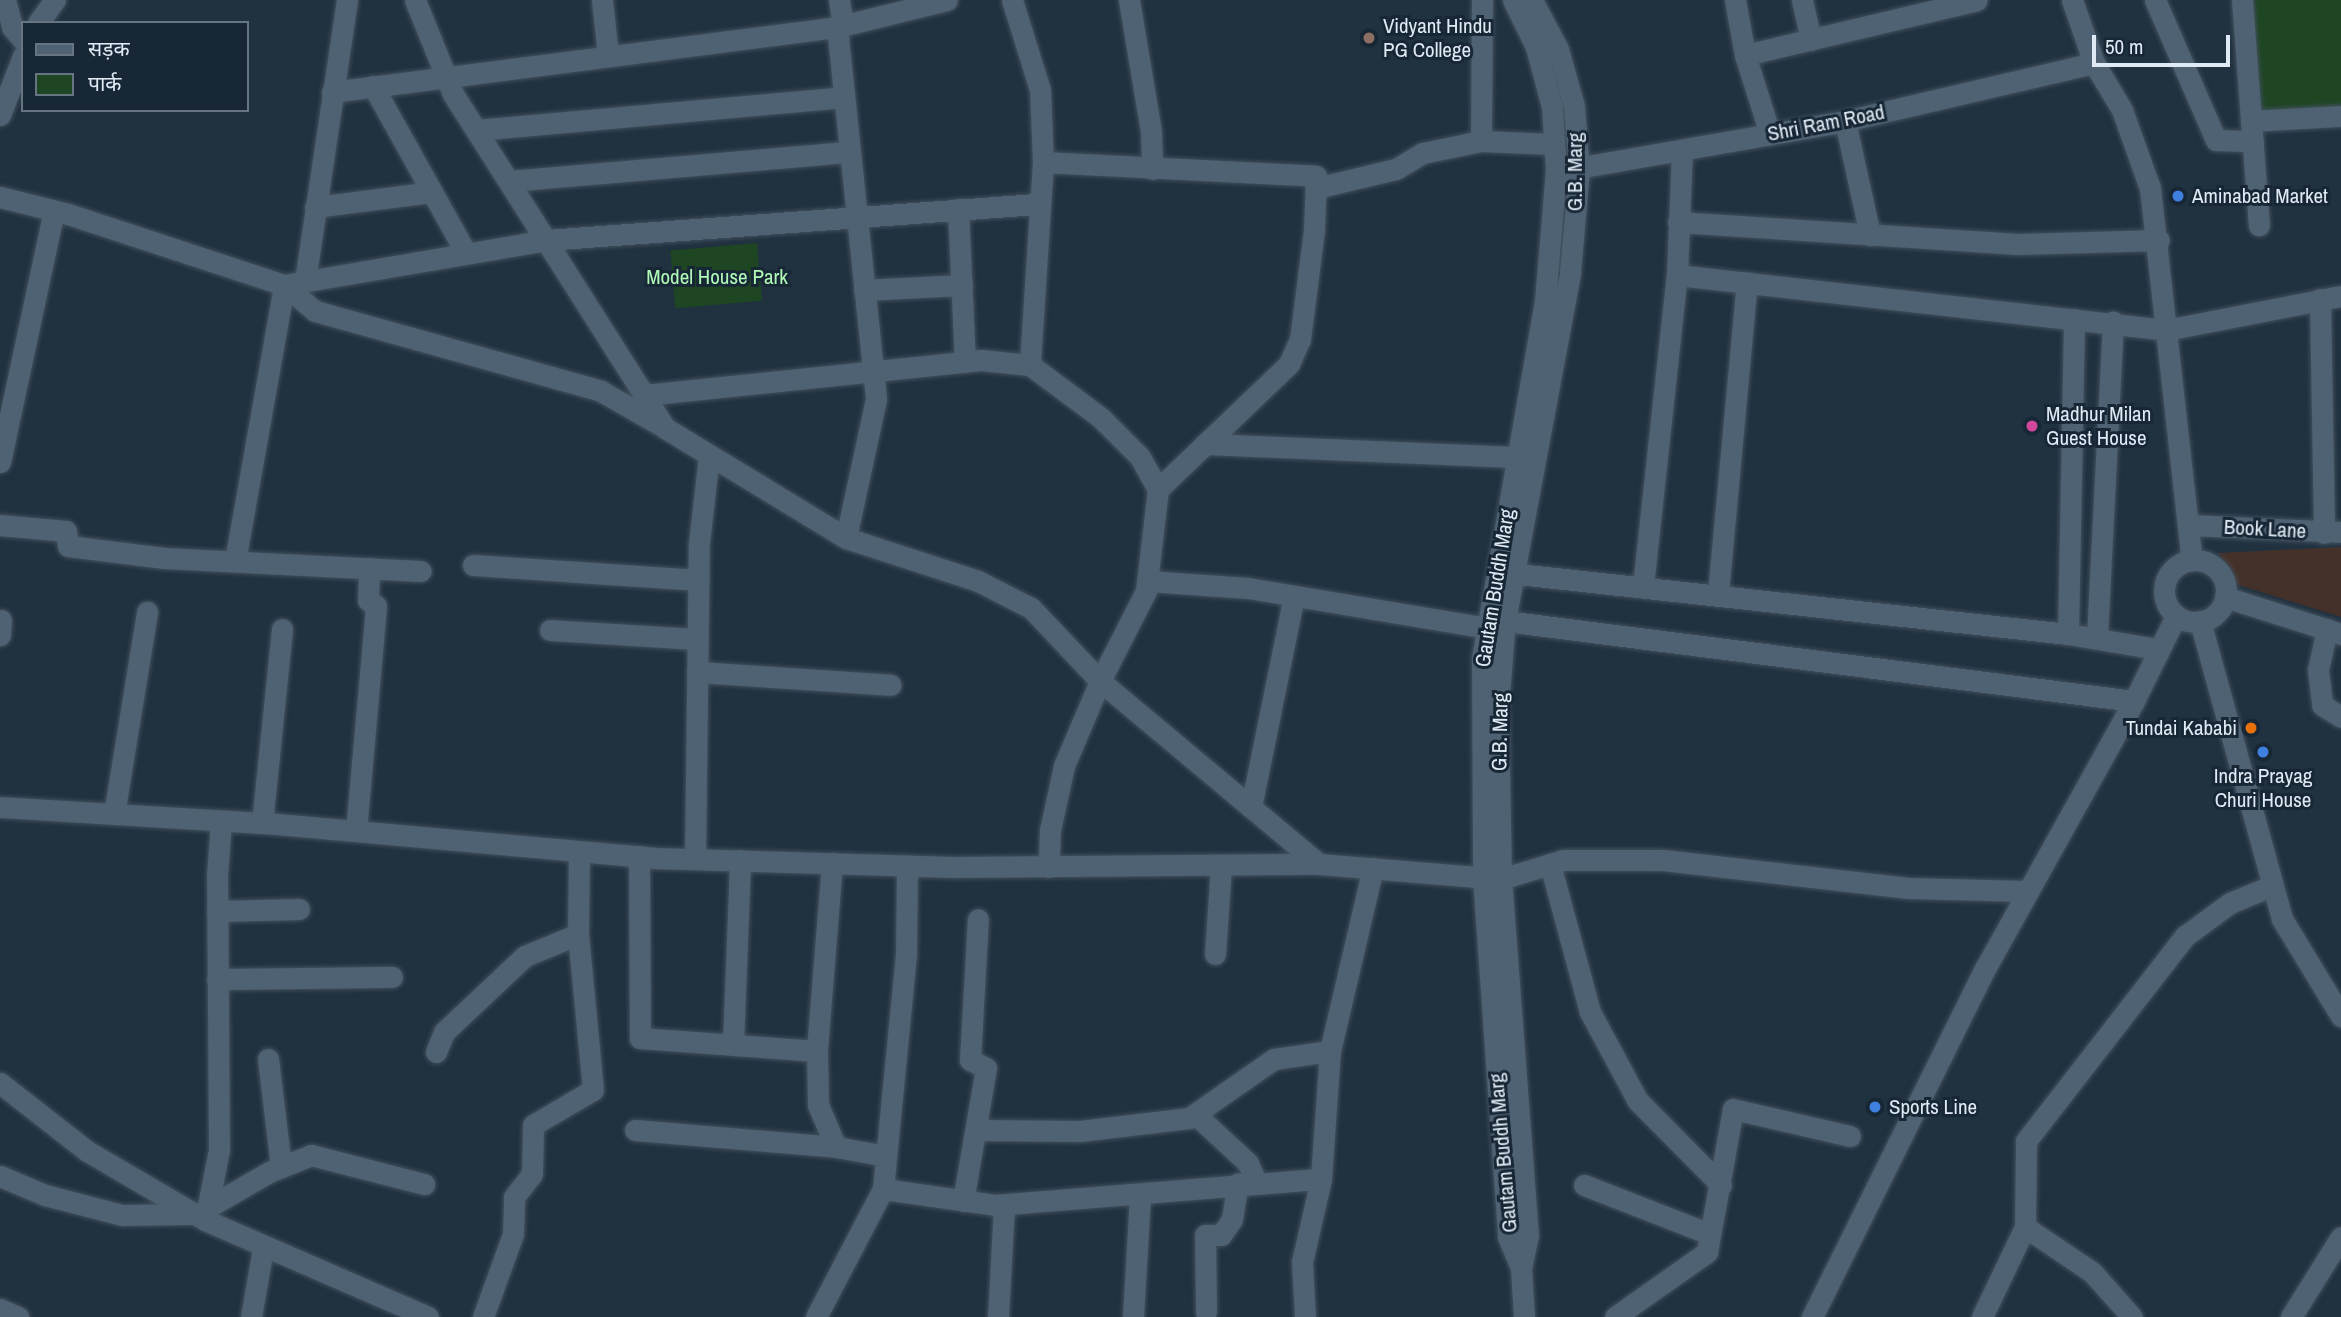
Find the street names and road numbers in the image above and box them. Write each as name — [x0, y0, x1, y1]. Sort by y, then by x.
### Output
street label: Shri Ram Road — [1765, 99, 1887, 147]
street label: G.B. Marg — [1562, 133, 1588, 211]
street label: Gautam Buddh Marg — [1470, 507, 1520, 669]
street label: Book Lane — [2223, 514, 2307, 544]
street label: G.B. Marg — [1487, 693, 1513, 771]
street label: Gautam Buddh Marg — [1483, 1072, 1523, 1234]

